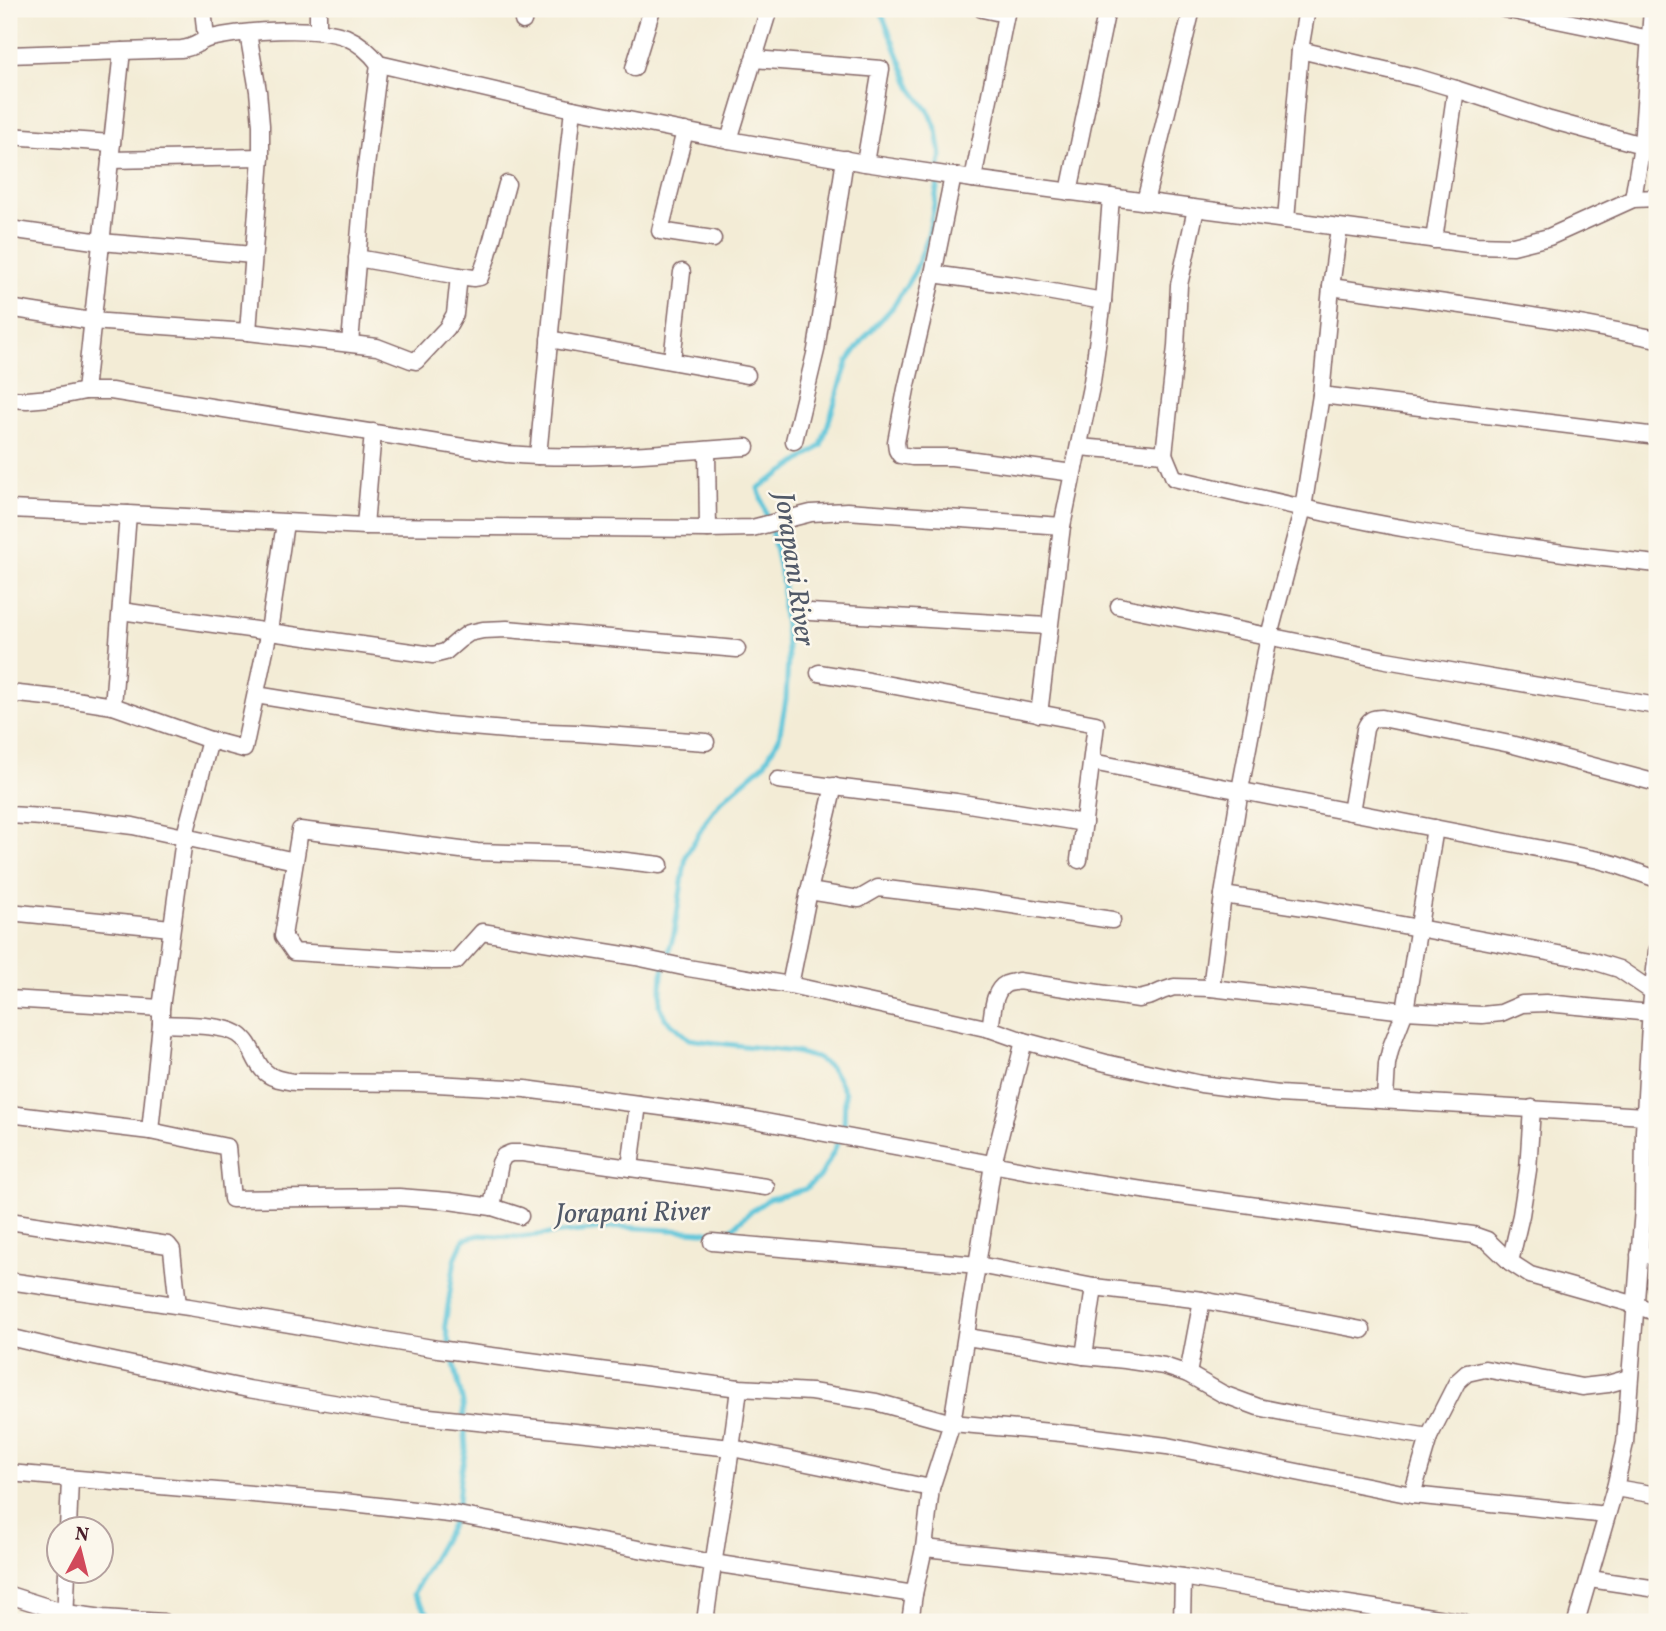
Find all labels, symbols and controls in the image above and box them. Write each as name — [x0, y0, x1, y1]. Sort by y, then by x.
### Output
water label: Jorapani River — [763, 487, 824, 649]
water label: Jorapani River — [552, 1193, 711, 1234]
north arrow — [46, 1516, 116, 1586]
text: N — [73, 1521, 90, 1549]

